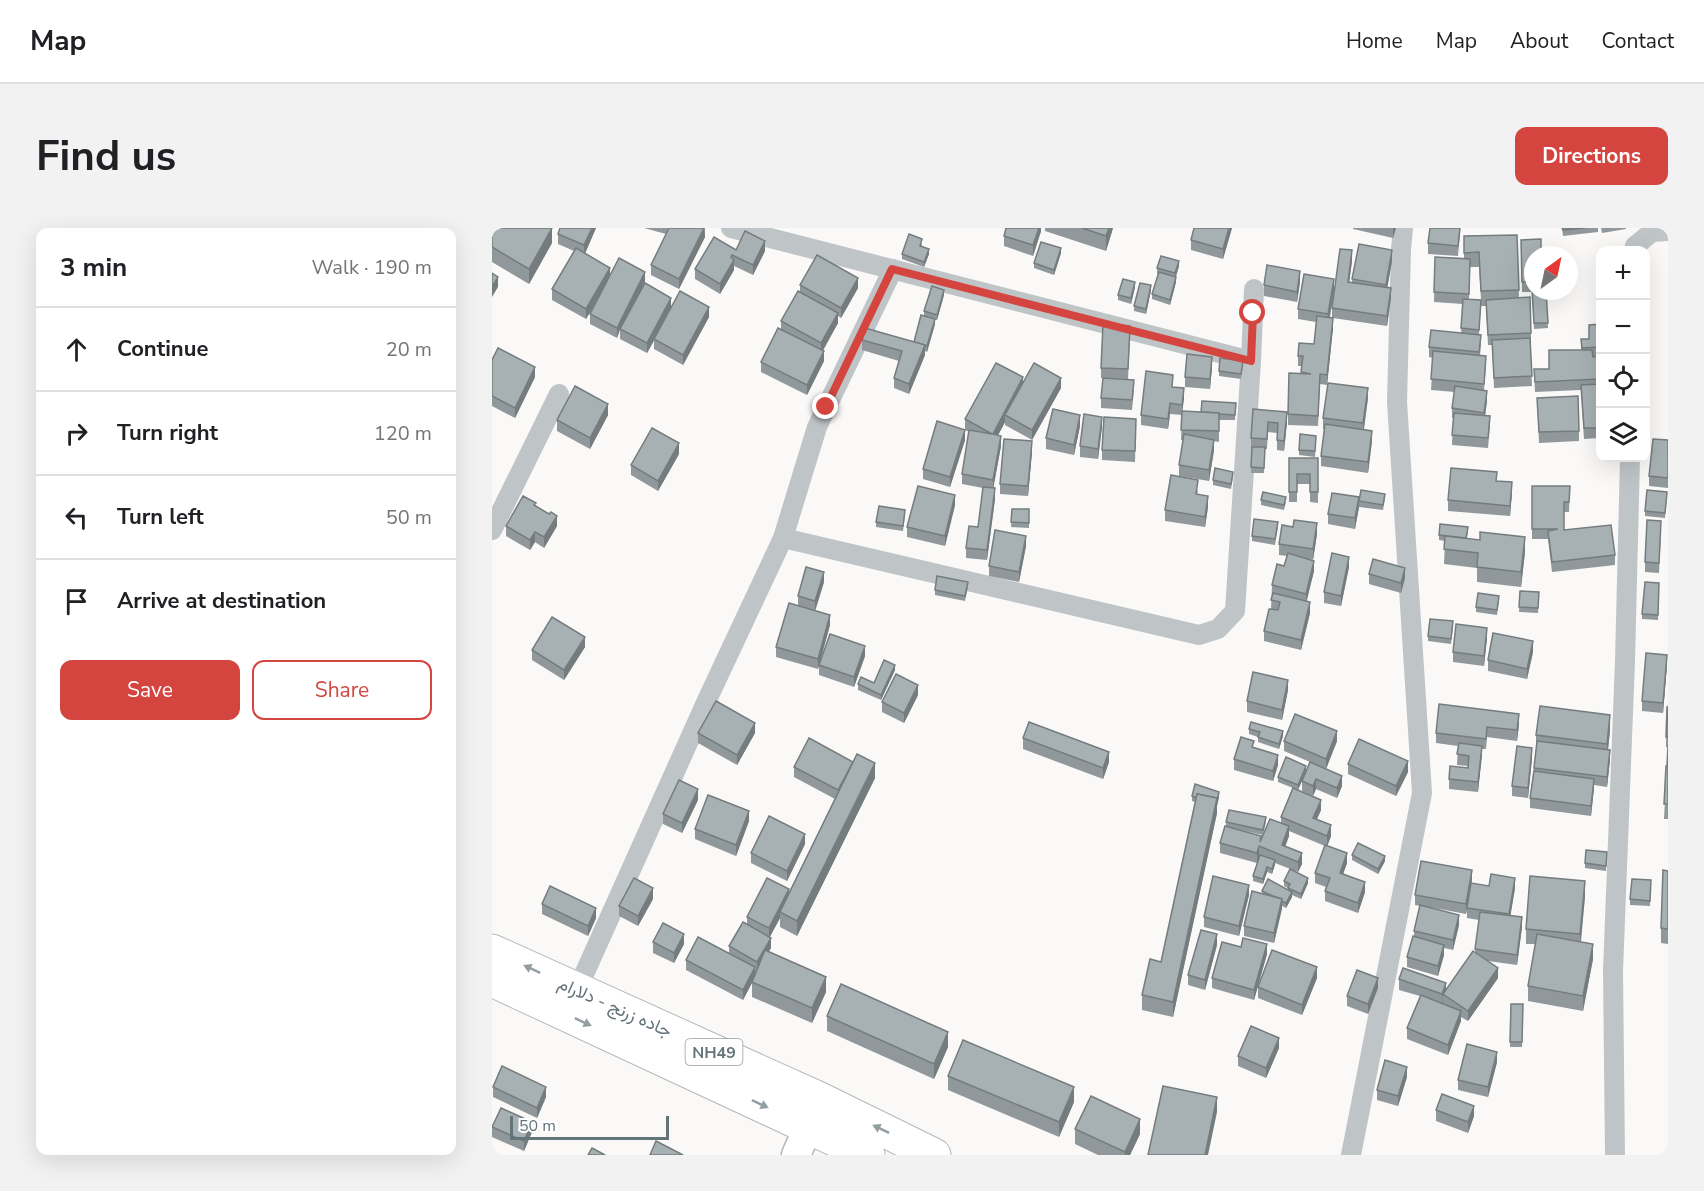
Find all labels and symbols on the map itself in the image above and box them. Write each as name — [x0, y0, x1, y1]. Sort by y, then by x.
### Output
north arrow — [1524, 246, 1578, 300]
route start — [1239, 299, 1265, 325]
route end — [812, 393, 838, 419]
one-way arrow — [524, 965, 541, 974]
street label: جاده زرنج - دلارام — [554, 971, 676, 1043]
one-way arrow — [575, 1018, 592, 1027]
road number: NH49 — [686, 1039, 742, 1065]
one-way arrow — [752, 1099, 770, 1109]
scale bar — [510, 1113, 669, 1140]
one-way arrow — [873, 1125, 890, 1134]

